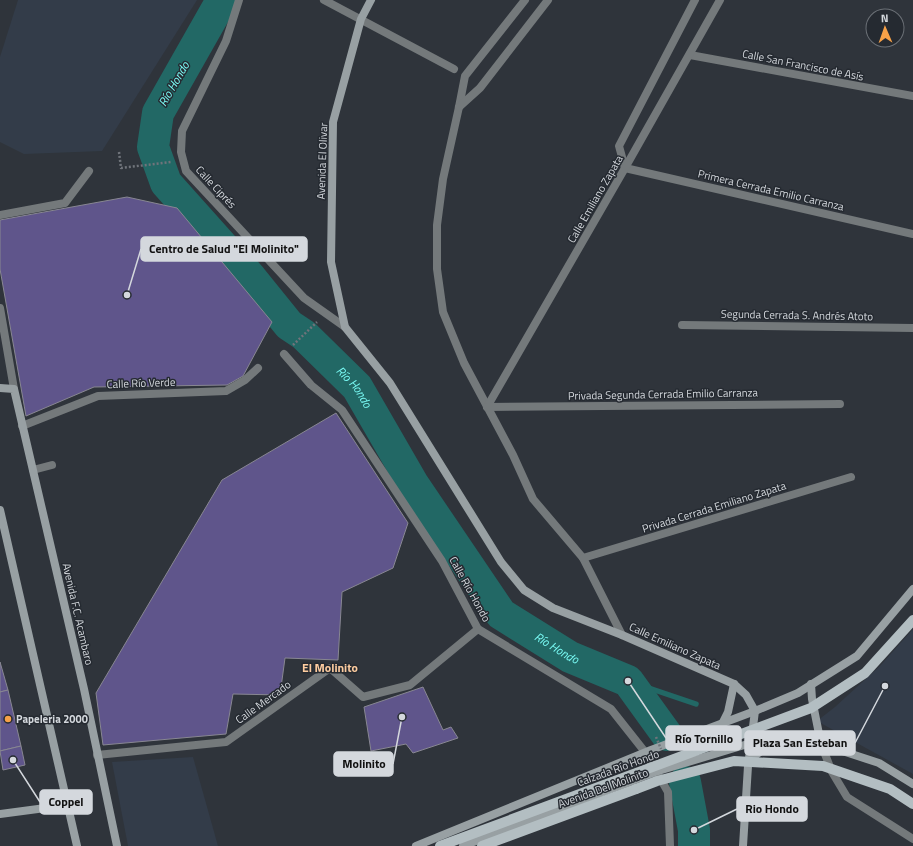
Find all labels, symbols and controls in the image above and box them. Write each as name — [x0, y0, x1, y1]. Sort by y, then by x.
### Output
north arrow — [865, 8, 905, 48]
text: N — [881, 10, 889, 26]
street label: Calle San Francisco de Asís — [741, 45, 865, 85]
water label: Río Hondo — [153, 57, 195, 110]
street label: Avenida El Olivar — [313, 122, 331, 200]
street label: Calle Emiliano Zapata — [563, 152, 627, 246]
street label: Calle Ciprés — [192, 162, 240, 212]
street label: Primera Cerrada Emilio Carranza — [696, 165, 846, 215]
callout: Centro de Salud "El Molinito" — [141, 237, 307, 261]
text: Centro de Salud "El Molinito" — [149, 239, 299, 258]
street label: Segunda Cerrada S. Andrés Atoto — [721, 306, 874, 324]
water label: Río Hondo — [332, 361, 378, 412]
street label: Calle Río Verde — [106, 374, 176, 392]
street label: Privada Segunda Cerrada Emilio Carranza — [568, 384, 759, 404]
street label: Privada Cerrada Emiliano Zapata — [640, 477, 788, 537]
street label: Calle Río Hondo — [445, 553, 495, 625]
street label: Avenida F.C. Acambaro — [59, 562, 98, 667]
street label: Calle Emiliano Zapata — [627, 619, 724, 674]
water label: Río Hondo — [531, 627, 583, 669]
district label: El Molinito — [302, 658, 358, 677]
street label: Calle Mercado — [232, 676, 294, 728]
place label: Papeleria 2000 — [16, 711, 88, 727]
marker: Papeleria 2000 — [3, 714, 13, 724]
callout: Río Tornillo — [666, 726, 741, 750]
text: Río Tornillo — [675, 729, 733, 748]
callout: Plaza San Esteban — [745, 731, 855, 755]
text: Plaza San Esteban — [753, 733, 847, 752]
street label: Calzada Río Hondo — [575, 746, 662, 790]
callout: Molinito — [334, 752, 393, 776]
text: Molinito — [342, 754, 386, 773]
street label: Avenida Del Molinito — [556, 764, 650, 812]
callout: Coppel — [40, 790, 92, 814]
text: Coppel — [48, 792, 84, 811]
callout: Rio Hondo — [737, 797, 807, 821]
text: Rio Hondo — [745, 799, 799, 818]

